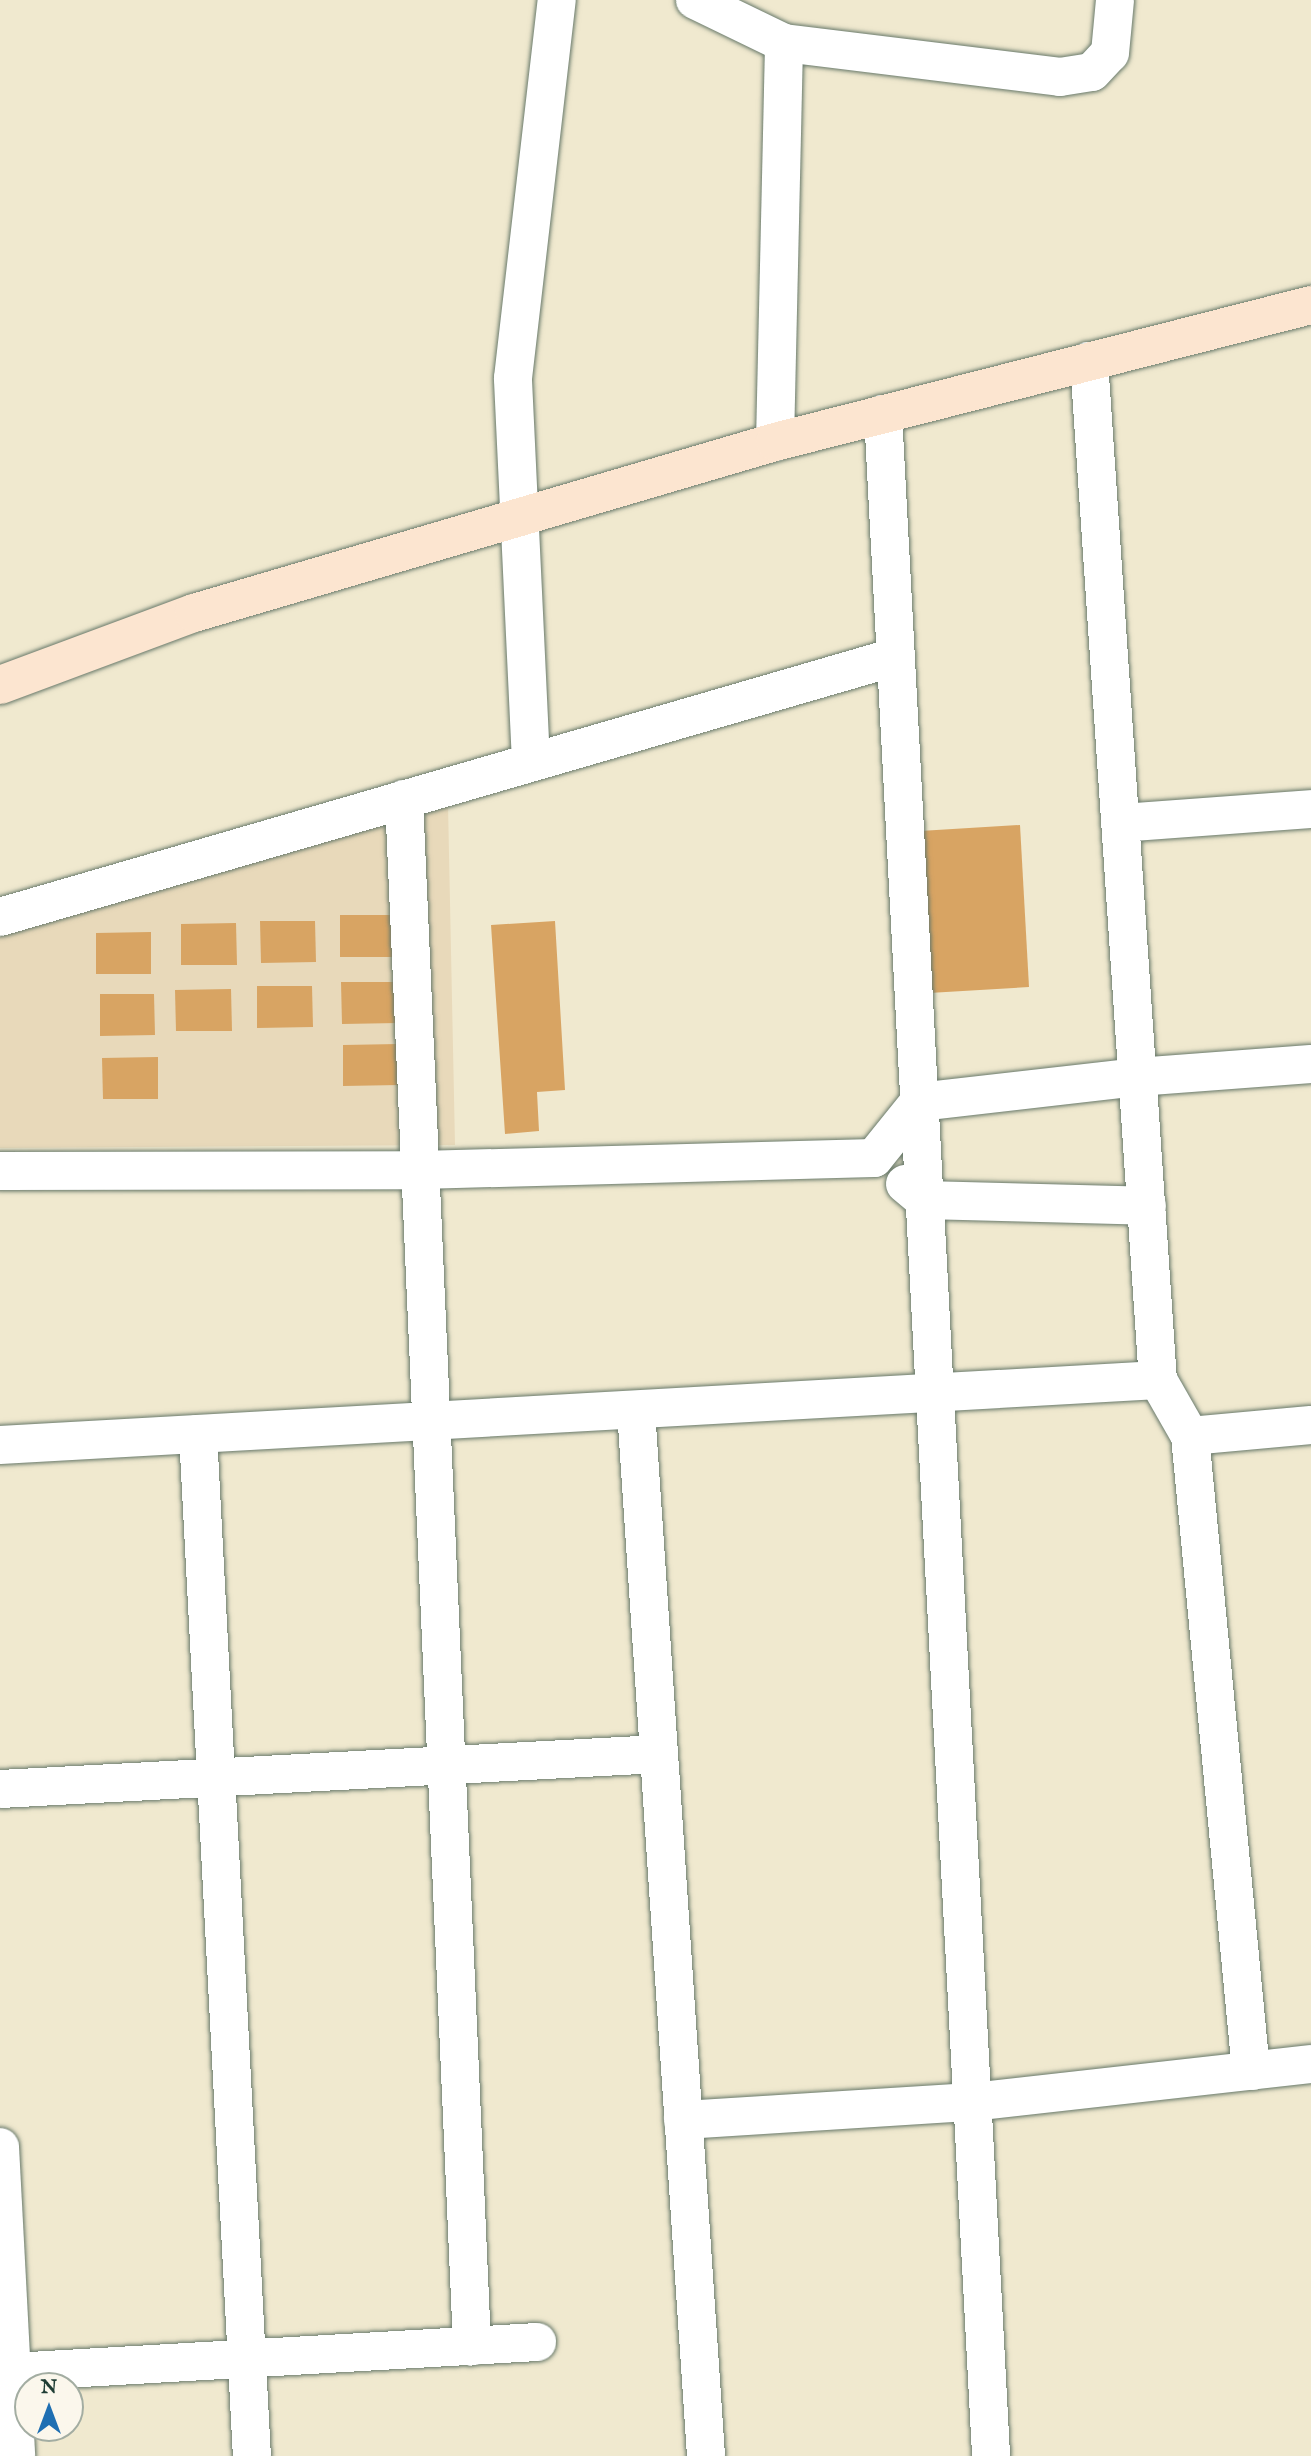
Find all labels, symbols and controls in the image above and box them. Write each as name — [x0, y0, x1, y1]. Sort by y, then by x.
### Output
north arrow — [14, 2372, 84, 2442]
text: N — [41, 2376, 57, 2400]

